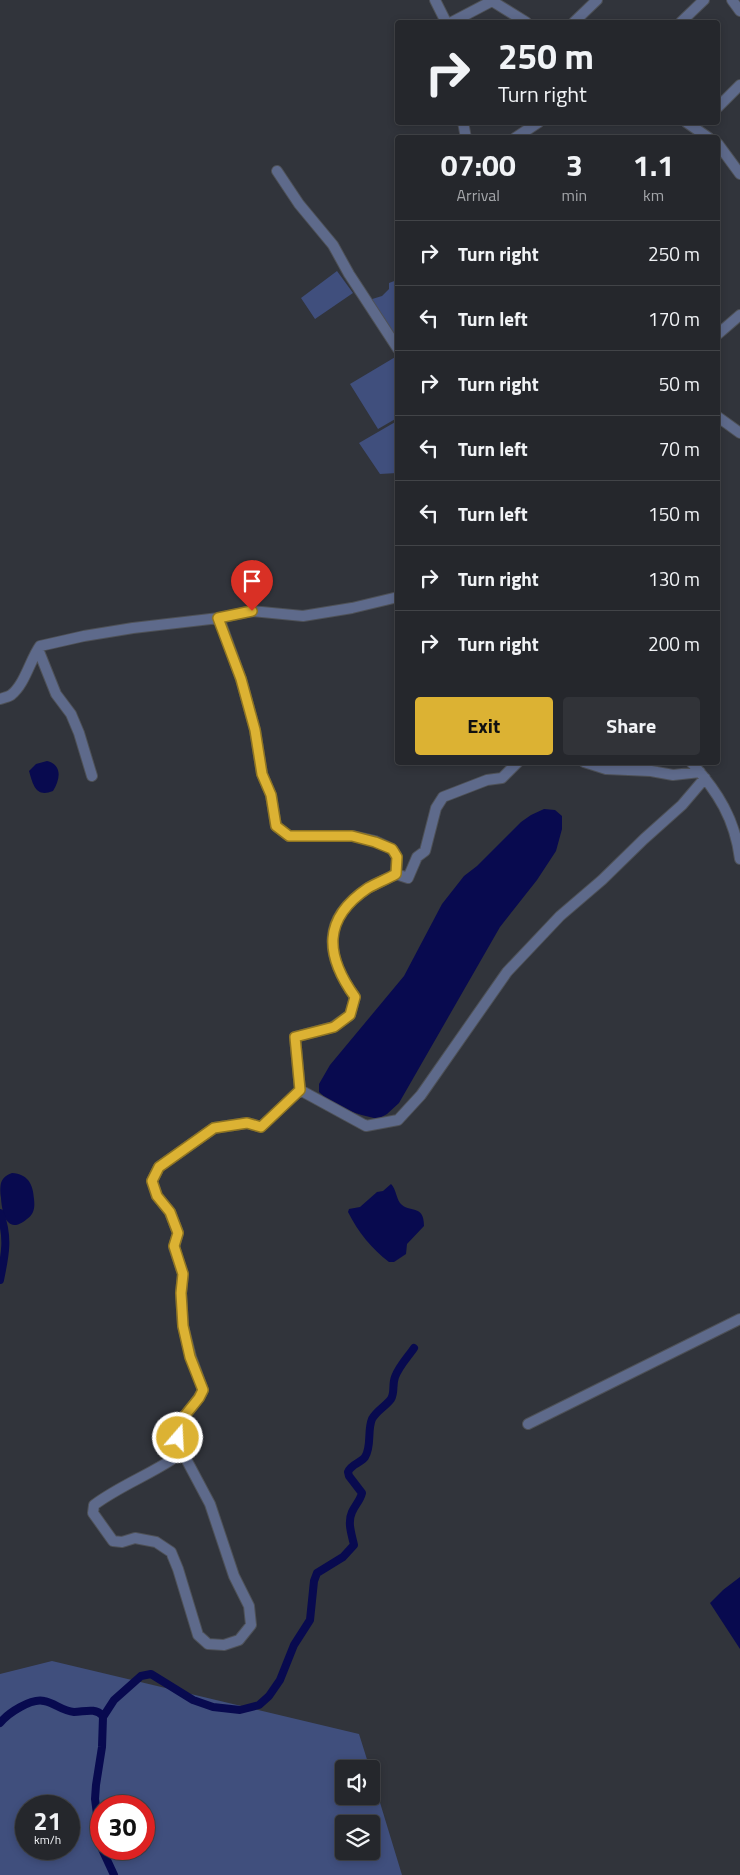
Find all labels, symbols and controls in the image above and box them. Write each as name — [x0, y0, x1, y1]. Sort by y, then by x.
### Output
text: 250 m — [498, 29, 594, 83]
icon: right — [415, 40, 480, 105]
text: Turn right — [498, 77, 587, 111]
text: 07:00 — [441, 142, 516, 188]
text: 3 — [566, 142, 583, 188]
text: 1.1 — [633, 142, 674, 188]
text: Arrival — [457, 183, 500, 207]
text: min — [562, 183, 587, 207]
text: km — [643, 183, 664, 207]
icon: right — [415, 239, 443, 267]
text: Turn right — [458, 239, 539, 268]
text: 250 m — [648, 239, 700, 268]
icon: left — [415, 304, 443, 332]
text: Turn left — [458, 304, 528, 333]
text: 170 m — [648, 304, 700, 333]
icon: right — [415, 369, 443, 397]
text: Turn right — [458, 369, 539, 398]
text: 50 m — [659, 369, 700, 398]
icon: left — [415, 434, 443, 462]
text: Turn left — [458, 434, 528, 463]
text: 70 m — [659, 434, 700, 463]
icon: left — [415, 499, 443, 527]
text: Turn left — [458, 499, 528, 528]
text: 150 m — [648, 499, 700, 528]
pin — [231, 560, 273, 611]
icon: right — [415, 564, 443, 592]
text: Turn right — [458, 564, 539, 593]
text: 130 m — [648, 564, 700, 593]
icon: arrive — [238, 567, 266, 595]
icon: right — [415, 629, 443, 657]
text: Turn right — [458, 629, 539, 658]
text: 200 m — [648, 629, 700, 658]
button: Exit — [415, 697, 553, 755]
button: Share — [563, 697, 700, 755]
position arrow — [151, 1411, 203, 1463]
map controls — [335, 1760, 380, 1860]
button: sound — [335, 1760, 380, 1805]
speed limit sign: 30 — [90, 1795, 155, 1860]
text: 21 — [33, 1802, 62, 1840]
button: layers — [335, 1815, 380, 1860]
text: km/h — [34, 1830, 61, 1849]

